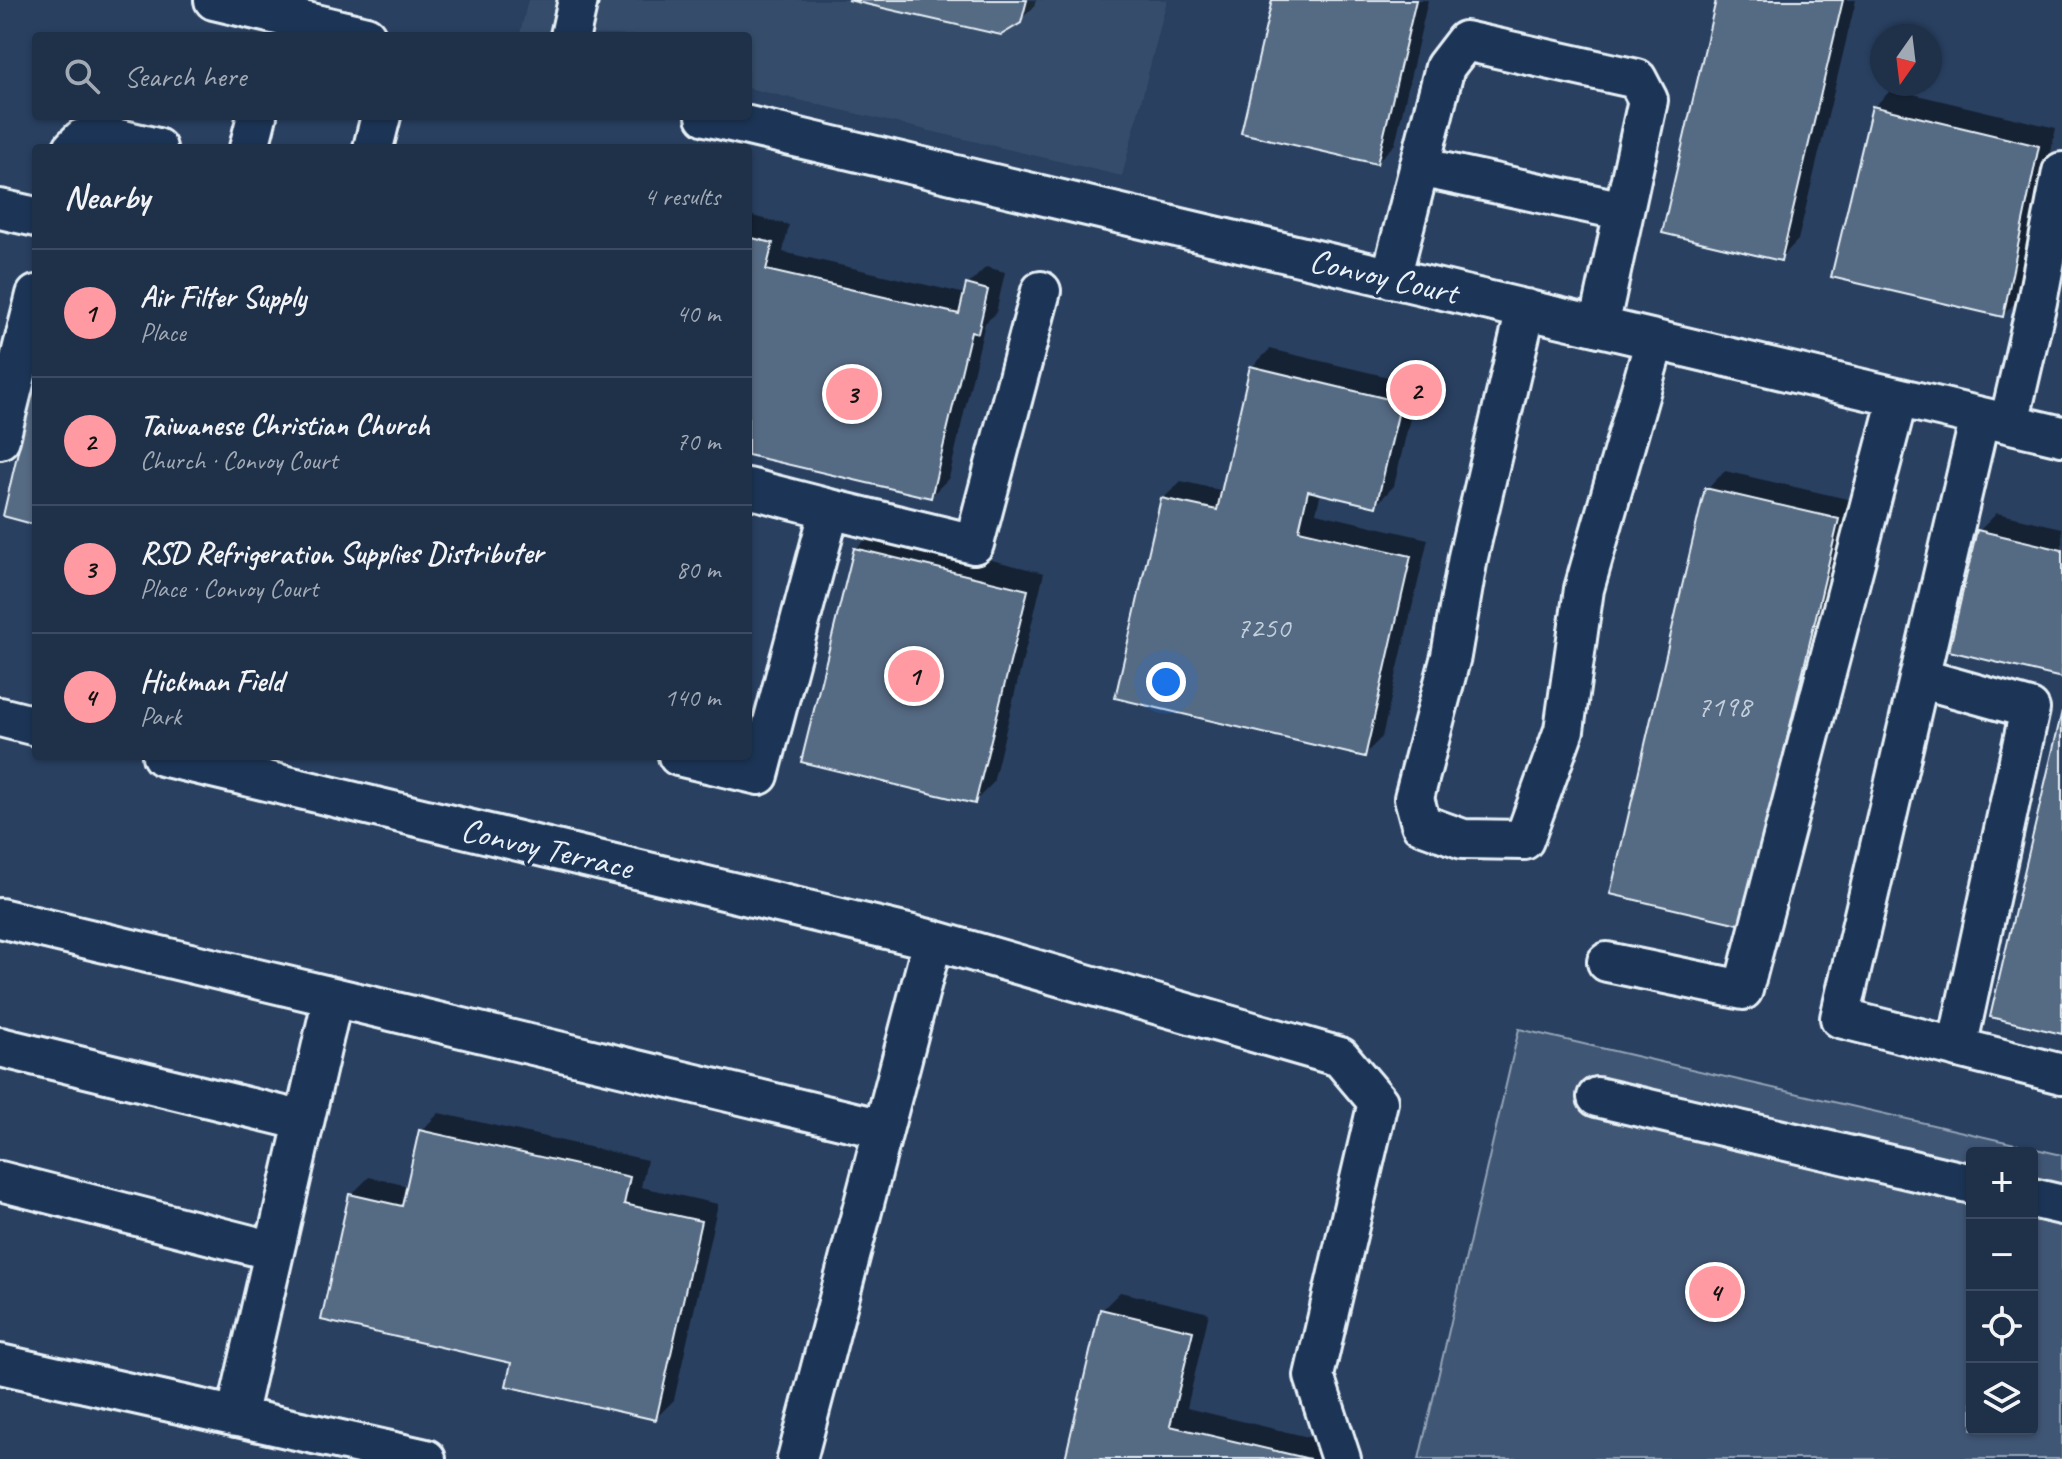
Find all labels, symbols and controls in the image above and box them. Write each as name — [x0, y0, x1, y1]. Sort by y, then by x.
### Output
north arrow — [1870, 24, 1942, 96]
search box — [32, 32, 752, 120]
icon: search — [60, 54, 104, 98]
text: Search here — [124, 57, 246, 95]
text: Nearby — [64, 175, 150, 218]
text: 4 results — [644, 180, 720, 213]
street label: Convoy Court — [1306, 238, 1466, 315]
text: Air Filter Supply — [140, 278, 306, 316]
text: 1 — [84, 297, 96, 330]
text: 40 m — [676, 297, 720, 330]
text: Place — [140, 316, 186, 349]
pin: 2 — [1390, 360, 1442, 420]
pin: 3 — [826, 364, 878, 424]
text: Taiwanese Christian Church — [140, 406, 430, 444]
text: 2 — [84, 425, 96, 458]
text: 70 m — [676, 425, 720, 458]
text: Church · Convoy Court — [140, 444, 338, 477]
text: RSD Refrigeration Supplies Distributer — [140, 534, 543, 572]
text: 3 — [84, 553, 96, 586]
text: 80 m — [676, 553, 720, 586]
text: Place · Convoy Court — [140, 572, 318, 605]
house number: 7250 — [1236, 608, 1293, 646]
pin: 1 — [888, 646, 940, 706]
text: Hickman Field — [140, 662, 283, 700]
your location — [1146, 662, 1186, 702]
text: 4 — [84, 681, 96, 714]
text: 140 m — [664, 681, 720, 714]
house number: 7198 — [1697, 687, 1754, 725]
text: Park — [140, 700, 181, 733]
street label: Convoy Terrace — [457, 807, 639, 889]
map controls — [1966, 1147, 2038, 1435]
button: + — [1966, 1147, 2038, 1219]
button: − — [1966, 1219, 2038, 1291]
pin: 4 — [1689, 1262, 1741, 1322]
button: locate — [1966, 1291, 2038, 1363]
button: layers — [1966, 1363, 2038, 1435]

